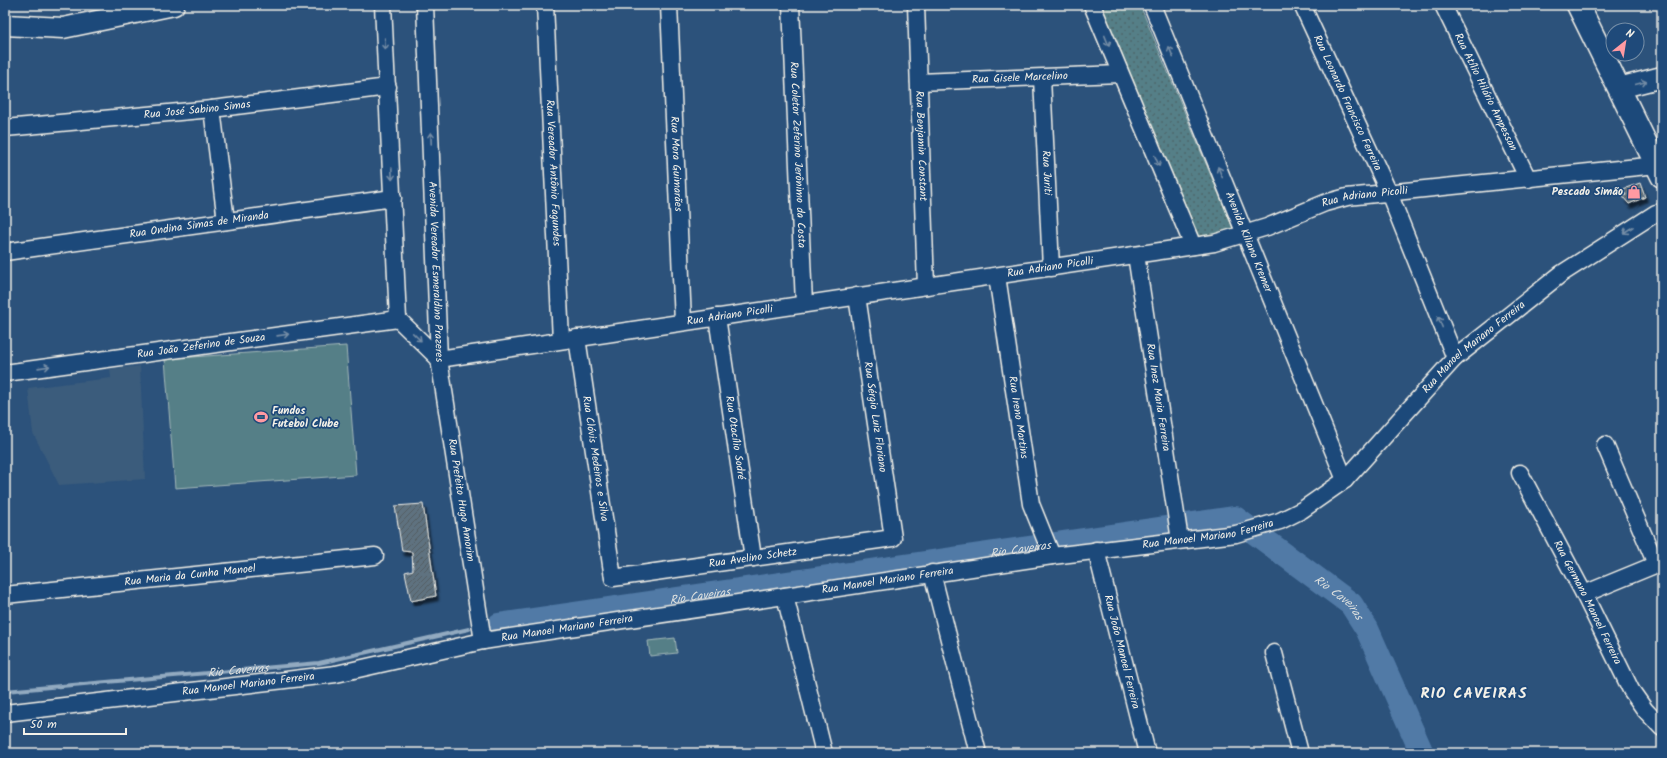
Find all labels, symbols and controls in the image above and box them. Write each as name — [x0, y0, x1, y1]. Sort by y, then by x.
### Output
north arrow — [1605, 22, 1645, 62]
text: N — [1622, 25, 1637, 44]
street label: Rua Atílio Hilário Ampessan — [1449, 30, 1522, 154]
street label: Rua Leonardo Francisco Ferreira — [1308, 32, 1387, 174]
one-way arrow — [1104, 35, 1111, 47]
one-way arrow — [382, 37, 389, 50]
one-way arrow — [1166, 46, 1174, 58]
street label: Rua Coletor Zeferino Jerônimo da Costa — [784, 61, 811, 248]
street label: Rua Gisele Marcelino — [972, 67, 1068, 89]
one-way arrow — [1634, 78, 1647, 86]
street label: Rua Benjamin Constant — [910, 90, 932, 202]
street label: Rua José Sabino Simas — [143, 95, 252, 124]
street label: Rua Vereador Antônio Fagundes — [541, 99, 566, 247]
street label: Rua Mora Guimarães — [665, 116, 687, 212]
one-way arrow — [427, 132, 434, 145]
street label: Rua Juriti — [1036, 150, 1057, 196]
one-way arrow — [1154, 155, 1161, 167]
one-way arrow — [1216, 166, 1224, 178]
one-way arrow — [388, 167, 395, 180]
street label: Avenida Vereador Esmeraldino Prazeres — [423, 181, 448, 364]
street label: Rua Adriano Picolli — [1320, 182, 1409, 213]
place label: Pescado Simão — [1552, 183, 1623, 201]
shop icon: Pescado Simão — [1626, 184, 1642, 200]
street label: Avenida Kiliano Kremer — [1220, 189, 1277, 297]
street label: Rua Ondina Simas de Miranda — [128, 206, 270, 244]
one-way arrow — [1622, 227, 1634, 235]
street label: Rua Adriano Picolli — [1006, 252, 1095, 283]
street label: Rua Manoel Mariano Ferreira — [1418, 296, 1529, 398]
street label: Rua Adriano Picolli — [686, 300, 774, 331]
one-way arrow — [1435, 316, 1443, 328]
street label: Rua João Zeferino de Souza — [136, 328, 267, 364]
one-way arrow — [276, 331, 289, 339]
one-way arrow — [412, 333, 422, 342]
street label: Rua Inez Maria Ferreira — [1141, 342, 1175, 453]
street label: Rua Sérgio Luiz Floriano — [858, 360, 892, 474]
one-way arrow — [37, 363, 50, 371]
street label: Rua Ireno Martins — [1003, 375, 1033, 460]
street label: Rua Otacílio Sodré — [720, 394, 750, 482]
street label: Rua Clóvis Medeiros e Silva — [577, 395, 613, 523]
place label: Fundos Futebol Clube — [272, 402, 339, 433]
sports icon: Fundos Futebol Clube — [253, 409, 269, 425]
street label: Rua Prefeito Hugo Amorim — [443, 437, 479, 563]
street label: Rua Manoel Mariano Ferreira — [1141, 514, 1276, 554]
water label: Rio Caveiras — [989, 535, 1054, 563]
street label: Rua Germano Manoel Ferreira — [1548, 537, 1626, 668]
street label: Rua Avelino Schetz — [708, 543, 798, 573]
street label: Rua Maria da Cunha Manoel — [123, 560, 257, 591]
street label: Rua Manoel Mariano Ferreira — [820, 562, 955, 599]
water label: Rio Caveiras — [1310, 570, 1369, 625]
water label: Rio Caveiras — [668, 582, 733, 610]
street label: Rua João Manoel Ferreira — [1099, 593, 1145, 711]
street label: Rua Manoel Mariano Ferreira — [500, 610, 634, 647]
water label: Rio Caveiras — [207, 658, 271, 682]
street label: Rua Manoel Mariano Ferreira — [181, 668, 315, 701]
district label: RIO CAVEIRAS — [1420, 682, 1528, 706]
scale bar — [24, 710, 126, 736]
text: 50 m — [30, 715, 57, 734]

